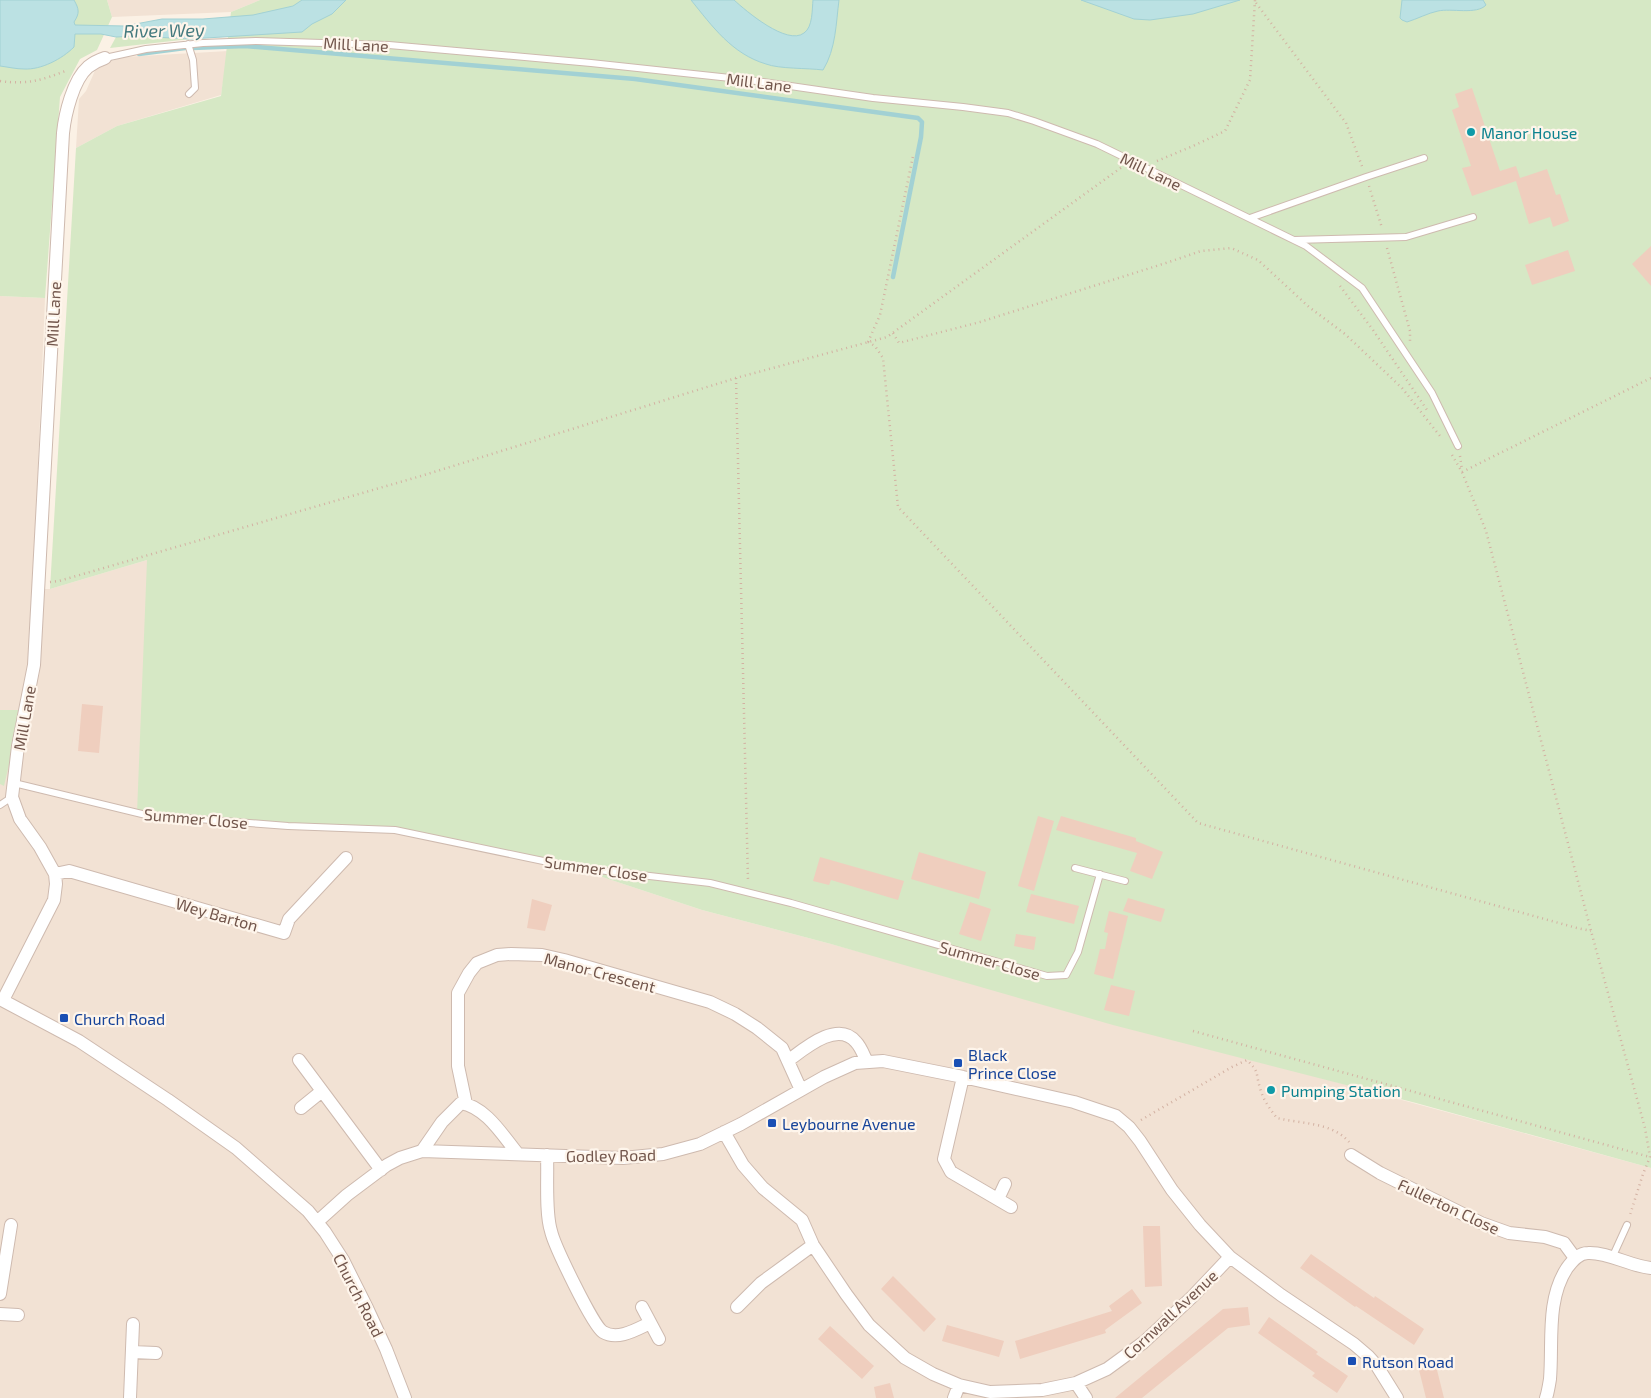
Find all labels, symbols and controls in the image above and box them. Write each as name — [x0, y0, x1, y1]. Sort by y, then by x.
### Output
water label: River Wey — [123, 18, 205, 42]
street label: Mill Lane — [323, 33, 389, 55]
street label: Mill Lane — [725, 69, 793, 95]
place label: Manor House — [1481, 123, 1577, 142]
marker: Manor House — [1465, 126, 1477, 138]
street label: Mill Lane — [1117, 148, 1185, 194]
street label: Mill Lane — [42, 281, 64, 347]
street label: Mill Lane — [9, 684, 39, 752]
street label: Summer Close — [143, 804, 249, 832]
street label: Summer Close — [543, 851, 649, 885]
street label: Wey Barton — [174, 893, 260, 935]
street label: Summer Close — [937, 937, 1043, 983]
street label: Manor Crescent — [542, 948, 658, 996]
place label: Church Road — [74, 1009, 165, 1028]
marker: Church Road — [58, 1012, 70, 1024]
place label: Black Prince Close — [968, 1045, 1057, 1082]
marker: Black Prince Close — [952, 1057, 964, 1069]
place label: Pumping Station — [1281, 1081, 1401, 1100]
marker: Pumping Station — [1265, 1084, 1277, 1096]
place label: Leybourne Avenue — [782, 1114, 916, 1133]
marker: Leybourne Avenue — [766, 1117, 778, 1129]
street label: Godley Road — [566, 1145, 656, 1165]
street label: Fullerton Close — [1395, 1174, 1503, 1238]
street label: Church Road — [330, 1250, 388, 1340]
street label: Cornwall Avenue — [1119, 1266, 1221, 1362]
place label: Rutson Road — [1362, 1352, 1454, 1371]
marker: Rutson Road — [1346, 1355, 1358, 1367]

